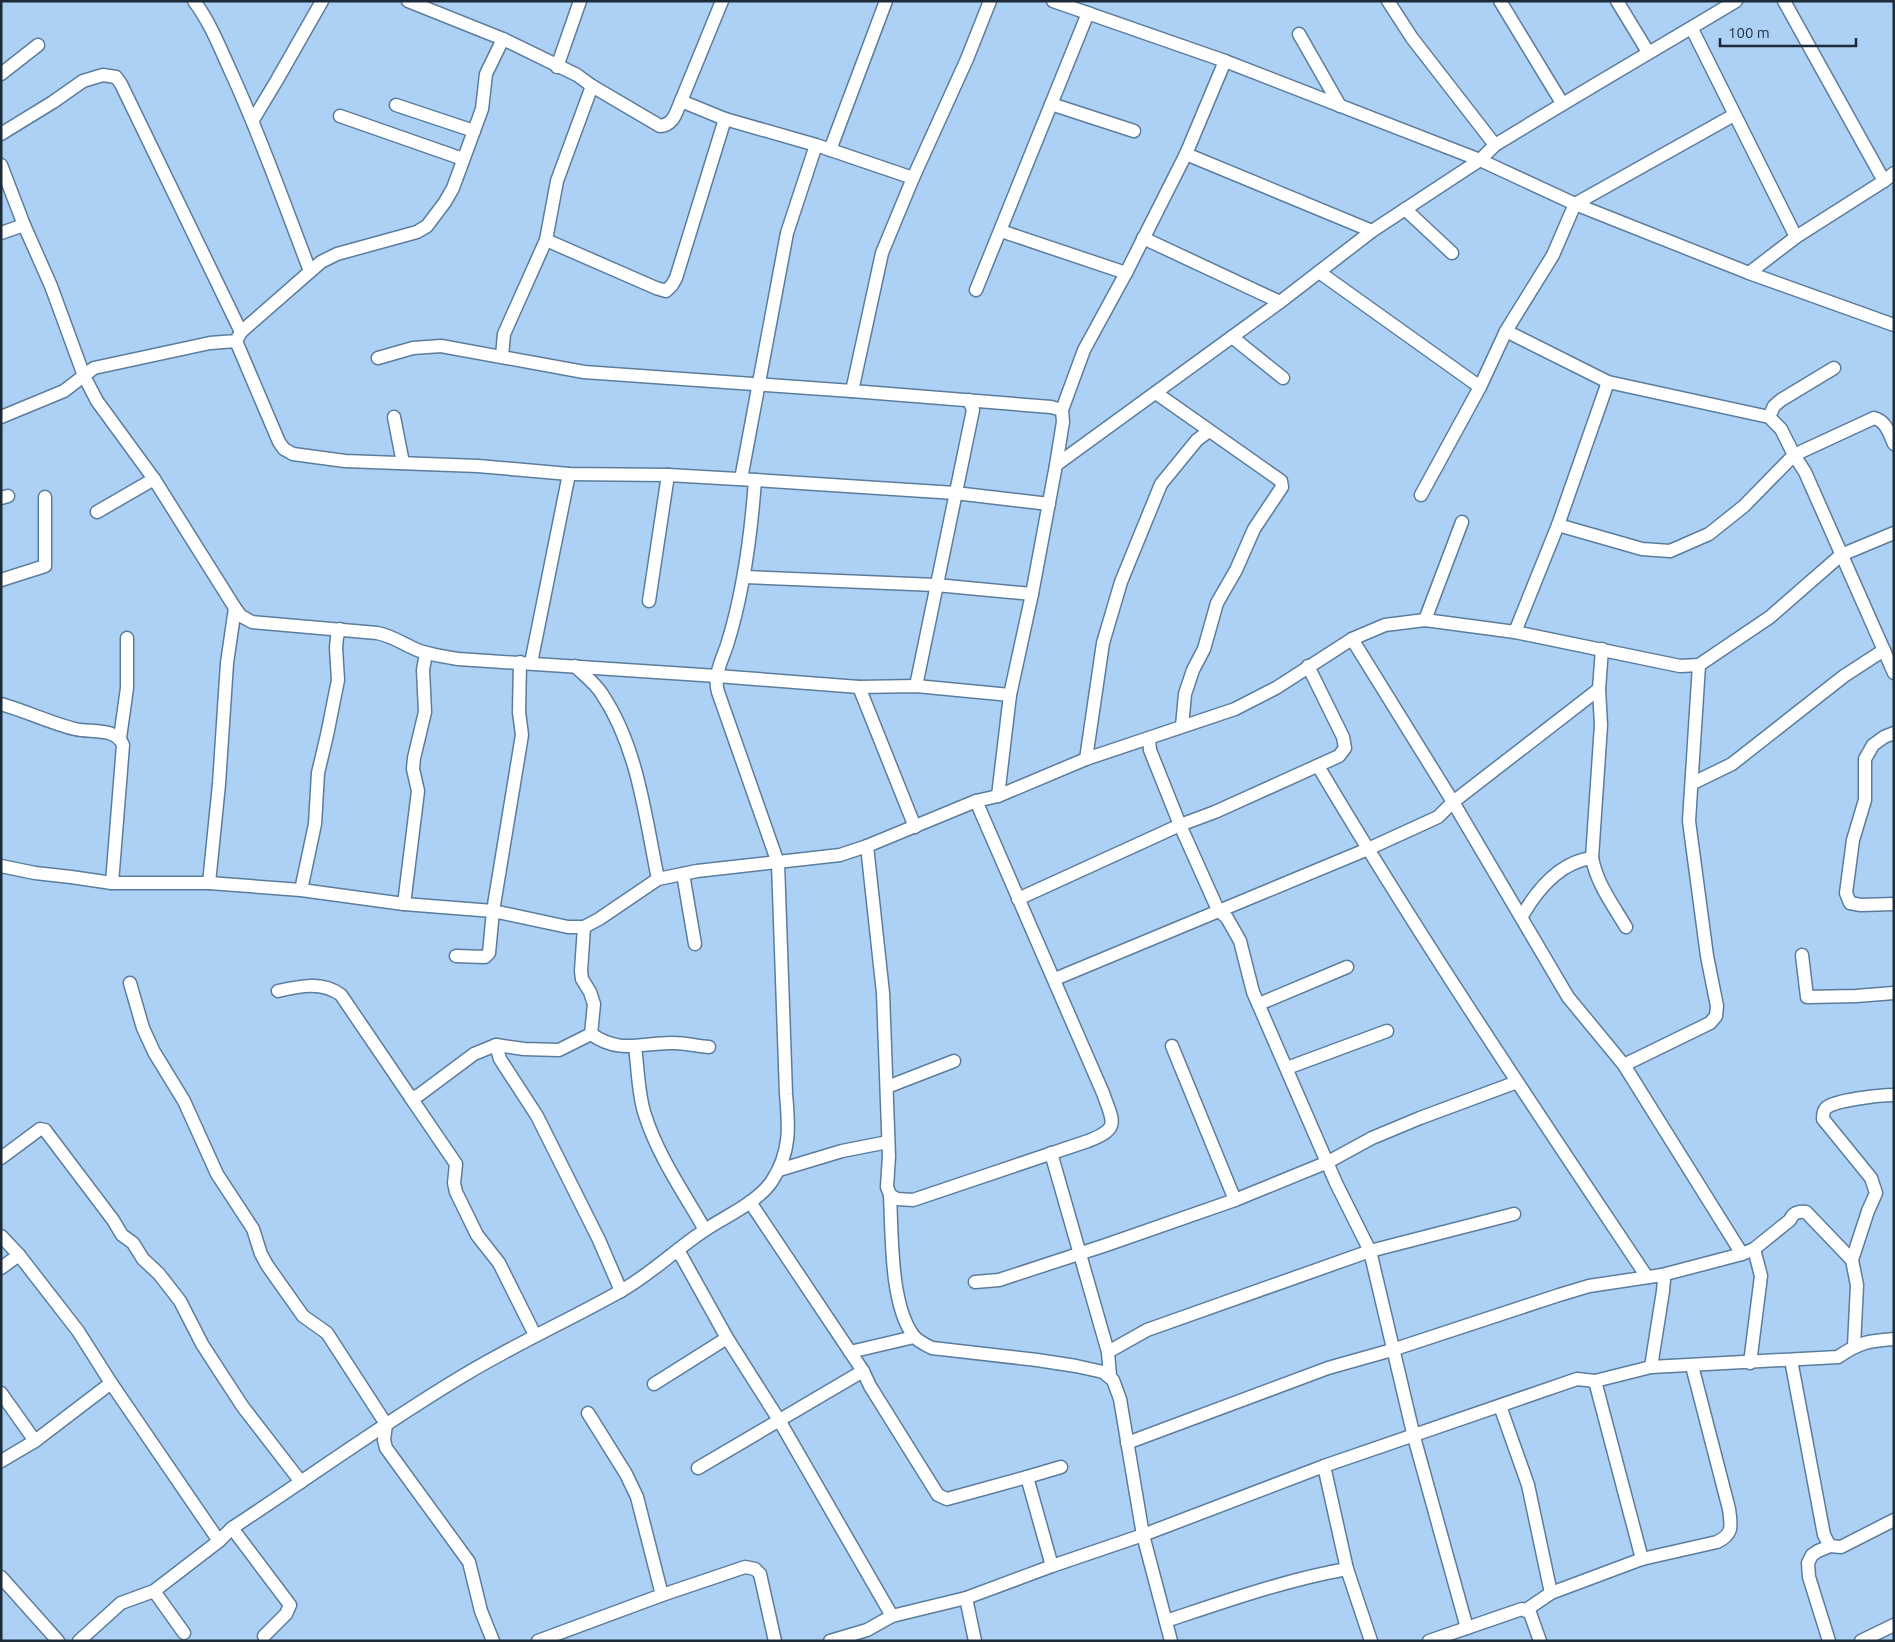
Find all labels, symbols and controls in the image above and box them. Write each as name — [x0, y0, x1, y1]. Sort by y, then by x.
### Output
scale bar — [1720, 15, 1856, 47]
text: 100 m — [1728, 24, 1770, 41]

